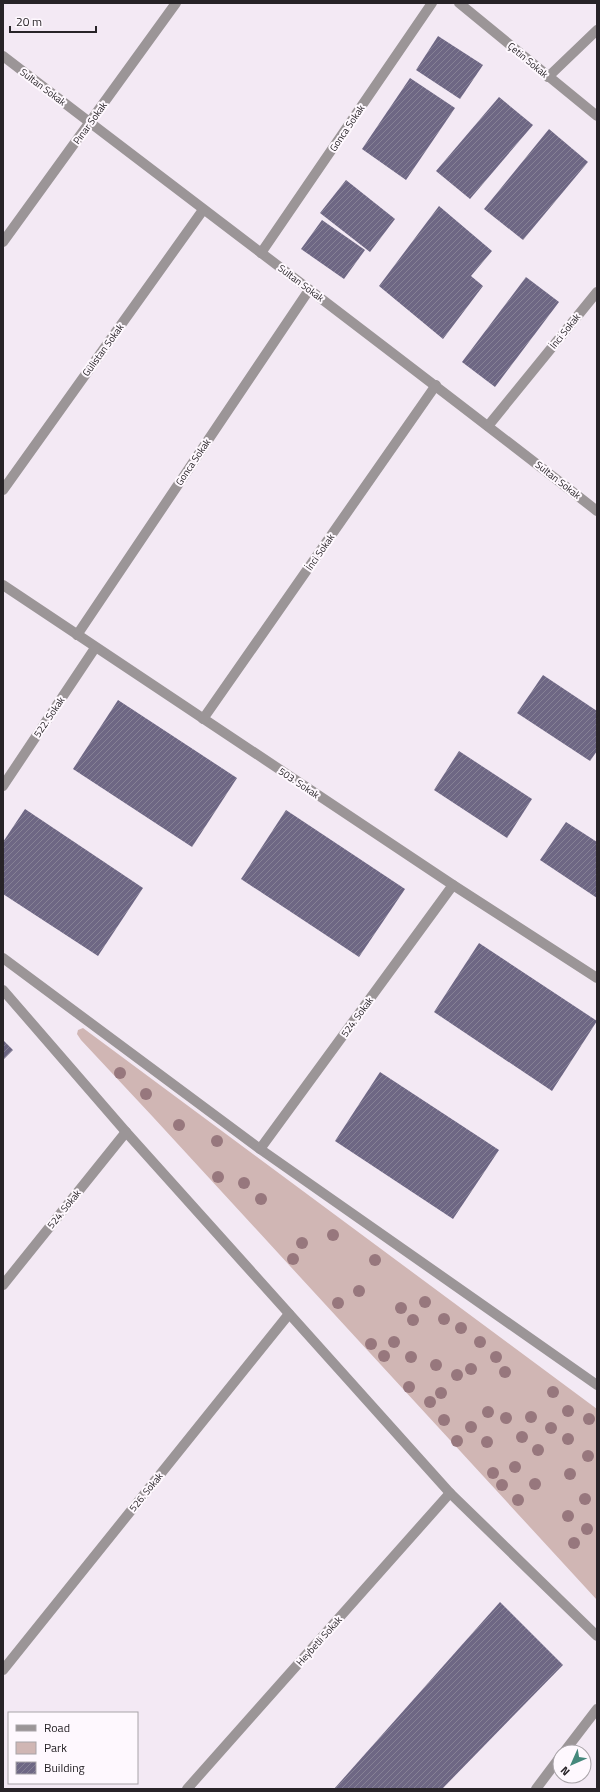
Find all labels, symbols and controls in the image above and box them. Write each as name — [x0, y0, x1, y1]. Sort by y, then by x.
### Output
scale bar — [10, 8, 96, 34]
text: 20 m — [16, 12, 42, 31]
street label: Çetin Sokak — [504, 39, 552, 82]
street label: Sultan Sokak — [17, 65, 69, 109]
street label: Pınar Sokak — [69, 98, 111, 147]
street label: Gonca Sokak — [326, 101, 368, 154]
street label: Sultan Sokak — [275, 261, 327, 305]
street label: İnci Sokak — [546, 310, 584, 352]
street label: Gülistan Sokak — [79, 320, 127, 379]
street label: Gonca Sokak — [172, 435, 214, 488]
street label: Sultan Sokak — [532, 457, 584, 503]
street label: İnci Sokak — [302, 530, 338, 573]
street label: 522. Sokak — [30, 693, 68, 740]
street label: 503. Sokak — [276, 764, 323, 802]
street label: 524. Sokak — [337, 994, 377, 1040]
street label: 524. Sokak — [44, 1186, 85, 1232]
street label: 526. Sokak — [126, 1469, 167, 1515]
street label: Heybetli Sokak — [293, 1613, 346, 1669]
legend — [8, 1712, 138, 1784]
text: Road — [44, 1718, 70, 1737]
text: Park — [44, 1738, 67, 1757]
north arrow — [552, 1744, 592, 1784]
text: Building — [44, 1758, 85, 1777]
text: N — [557, 1763, 573, 1779]

